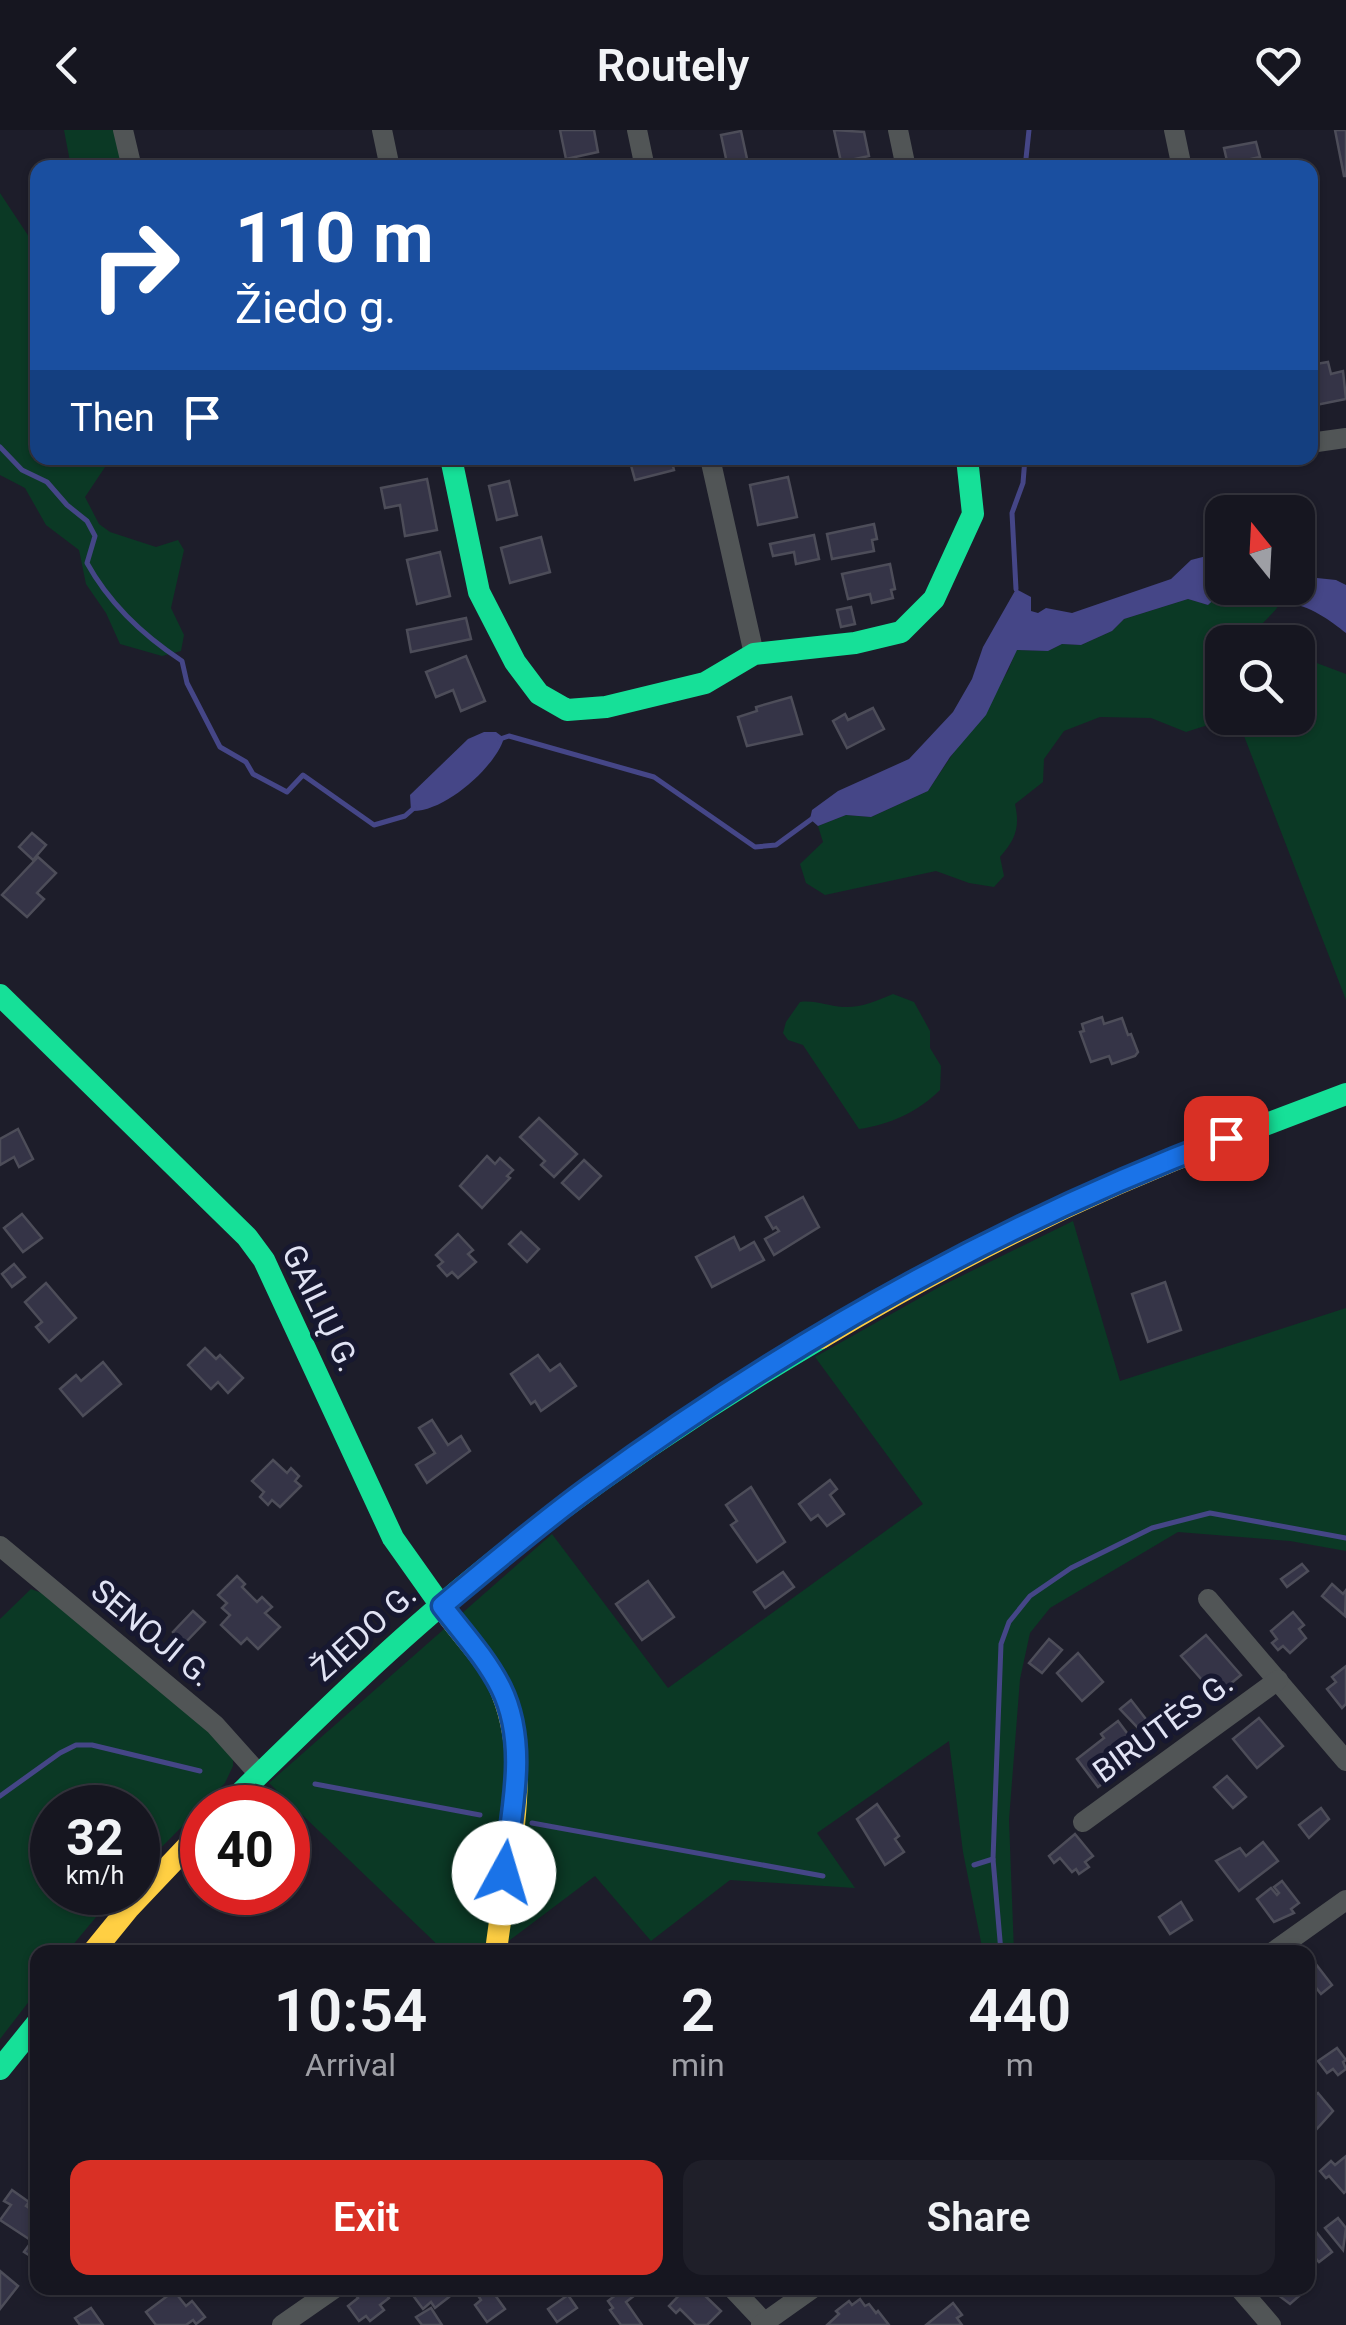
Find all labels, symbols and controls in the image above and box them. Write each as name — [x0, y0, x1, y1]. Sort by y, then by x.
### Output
icon: back — [40, 38, 95, 93]
icon: heart — [1251, 38, 1306, 93]
text: Routely — [597, 39, 749, 92]
text: 110 m — [235, 197, 434, 279]
icon: right — [70, 200, 200, 330]
text: Žiedo g. — [235, 281, 396, 334]
icon: arrive — [175, 390, 230, 445]
text: Then — [70, 396, 155, 440]
north arrow — [1205, 495, 1315, 605]
map controls — [1205, 495, 1315, 735]
button: search — [1205, 625, 1315, 735]
pin — [1184, 1096, 1269, 1181]
icon: arrive — [1199, 1111, 1254, 1166]
street label: GAILIŲ G. — [274, 1238, 368, 1378]
street label: SENOJI G. — [84, 1571, 220, 1695]
street label: ŽIEDO G. — [304, 1575, 424, 1689]
street label: BIRUTĖS G. — [1086, 1664, 1240, 1790]
speed limit sign: 40 — [180, 1785, 310, 1915]
text: 32 — [66, 1809, 124, 1867]
position arrow — [452, 1821, 556, 1925]
text: km/h — [66, 1861, 124, 1890]
text: 10:54 — [274, 1975, 427, 2046]
text: 2 — [681, 1975, 715, 2046]
text: 440 — [968, 1975, 1071, 2046]
text: Arrival — [305, 2046, 396, 2084]
text: min — [671, 2046, 725, 2084]
text: m — [1006, 2046, 1034, 2084]
button: Exit — [70, 2160, 663, 2275]
button: Share — [683, 2160, 1275, 2275]

